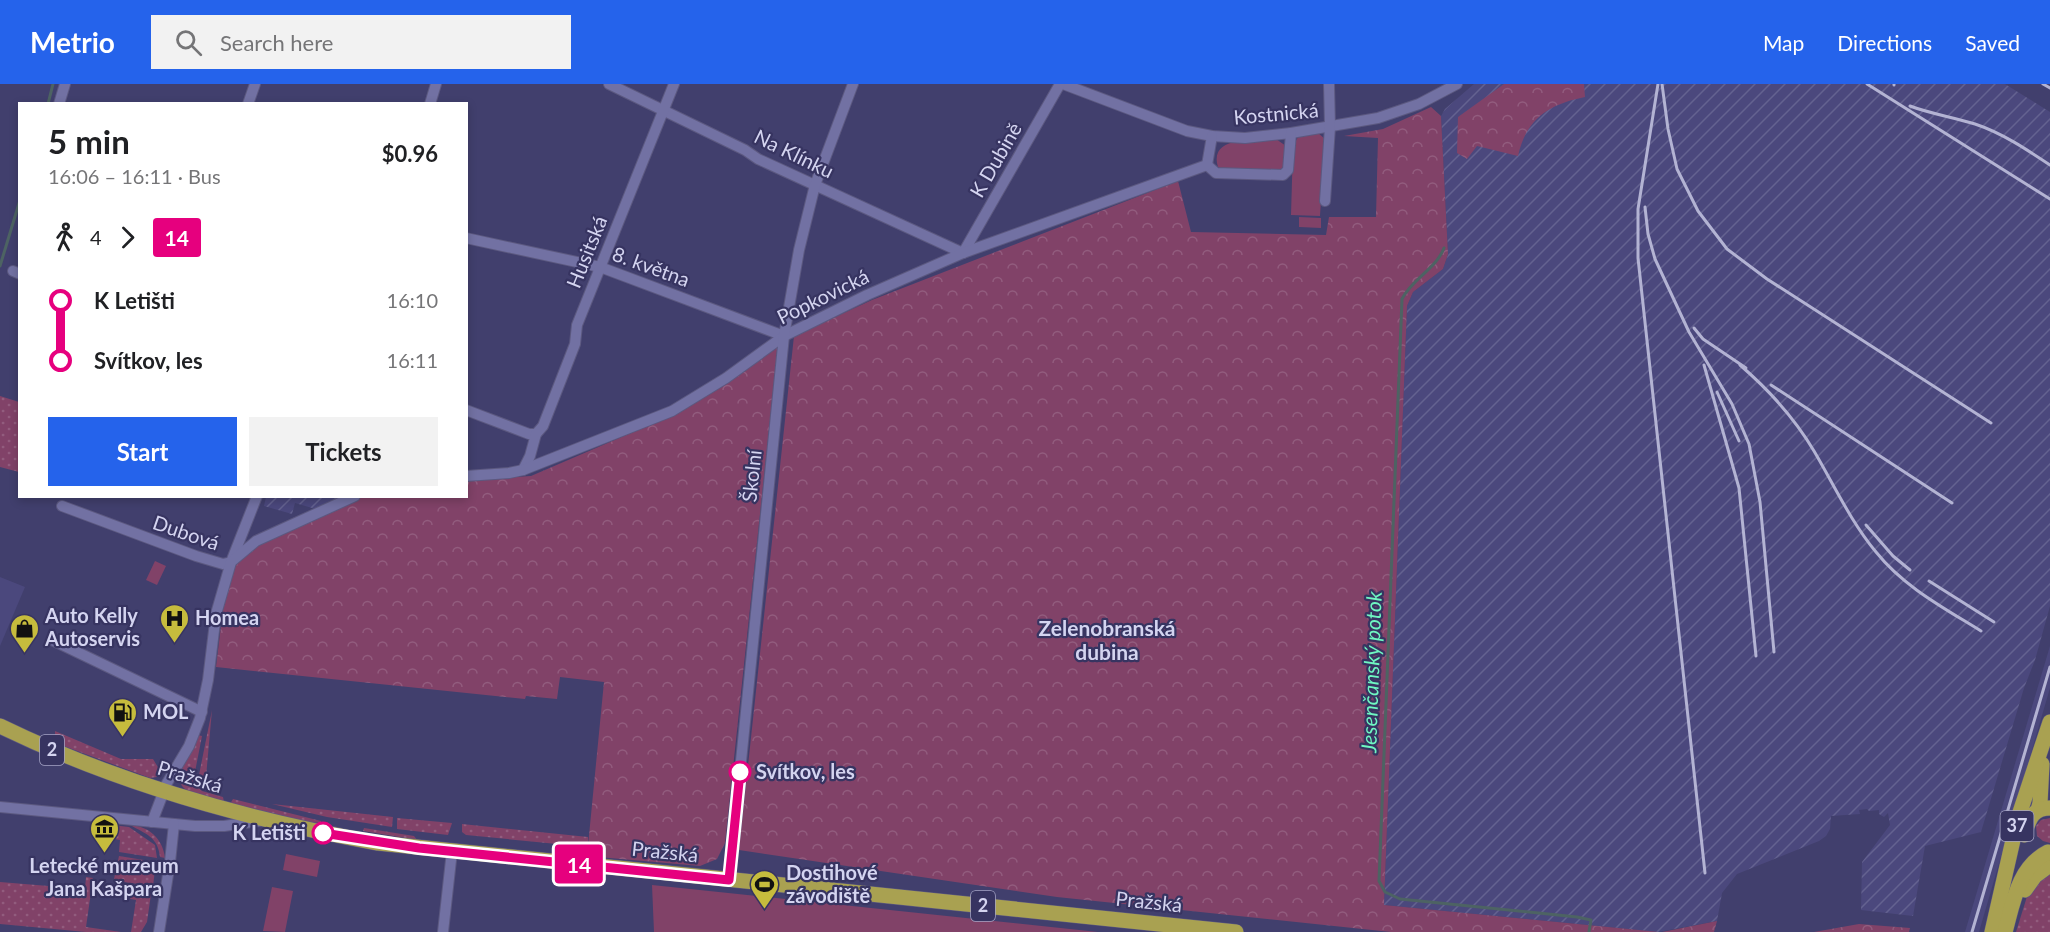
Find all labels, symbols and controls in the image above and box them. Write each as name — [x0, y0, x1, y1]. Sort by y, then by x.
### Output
search box — [151, 15, 571, 69]
text: Metrio — [30, 25, 115, 59]
icon: search — [172, 26, 205, 59]
text: Search here — [220, 29, 333, 56]
text: Map — [1763, 30, 1804, 55]
text: Directions — [1837, 30, 1932, 55]
text: Saved — [1965, 30, 2020, 55]
street label: Kostnická — [1232, 97, 1319, 129]
street label: K Dubině — [964, 118, 1026, 201]
text: 5 min — [48, 121, 130, 161]
street label: Na Klínku — [751, 124, 838, 183]
text: $0.96 — [382, 140, 438, 167]
text: 16:06 – 16:11 · Bus — [48, 164, 221, 188]
street label: Husitská — [561, 212, 611, 291]
icon: walk — [48, 221, 81, 254]
icon: forward — [111, 221, 144, 254]
text: 4 — [90, 225, 102, 249]
text: 14 — [165, 225, 189, 250]
street label: 8. května — [609, 241, 693, 291]
street label: Popkovická — [773, 264, 873, 329]
text: K Letišti — [94, 287, 175, 314]
text: 16:10 — [387, 288, 438, 312]
text: Svítkov, les — [94, 347, 203, 374]
text: 16:11 — [387, 348, 438, 372]
button: Start — [48, 417, 237, 486]
button: Tickets — [249, 417, 438, 486]
street label: Školní — [736, 447, 766, 503]
street label: Dubová — [150, 510, 223, 555]
water label: Jesenčanský potok — [1355, 590, 1386, 754]
hospital icon: Homea — [158, 602, 190, 644]
place label: Auto Kelly Autoservis — [44, 603, 140, 650]
place label: Homea — [195, 605, 259, 629]
shop icon: Auto Kelly Autoservis — [8, 612, 40, 654]
district label: Zelenobranská dubina — [1038, 615, 1176, 664]
fuel station icon: MOL — [106, 696, 138, 738]
place label: MOL — [143, 699, 189, 723]
road number: 2 — [40, 735, 64, 765]
street label: Pražská — [155, 755, 226, 797]
place label: Svítkov, les — [756, 759, 855, 783]
marker: Svítkov, les — [729, 761, 751, 783]
road number: 37 — [2000, 811, 2034, 841]
museum icon: Letecké muzeum Jana Kašpara — [88, 812, 120, 854]
place label: K Letišti — [232, 820, 306, 844]
marker: K Letišti — [312, 822, 334, 844]
street label: Pražská — [631, 836, 700, 866]
line badge: 14 — [552, 844, 606, 884]
text: 14 — [567, 852, 591, 877]
place label: Letecké muzeum Jana Kašpara — [29, 853, 179, 900]
place label: Dostihové závodiště — [786, 860, 878, 907]
sports icon: Dostihové závodiště — [749, 868, 781, 910]
street label: Pražská — [1115, 886, 1184, 916]
road number: 2 — [971, 891, 995, 921]

